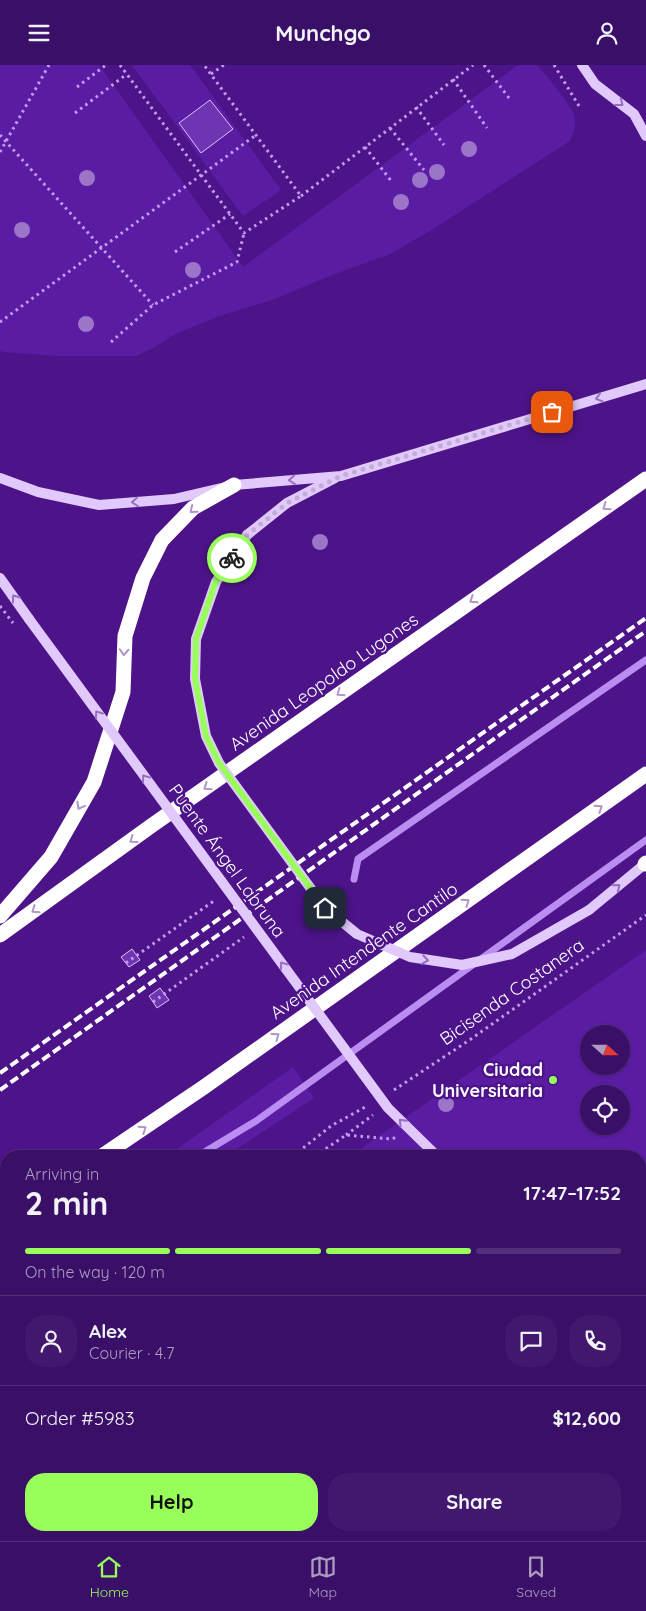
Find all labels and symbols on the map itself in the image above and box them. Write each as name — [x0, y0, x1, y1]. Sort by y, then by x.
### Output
one-way arrow — [614, 98, 623, 106]
pin — [531, 391, 573, 433]
one-way arrow — [596, 393, 604, 403]
one-way arrow — [288, 474, 296, 485]
one-way arrow — [131, 496, 139, 507]
one-way arrow — [602, 501, 612, 510]
one-way arrow — [189, 504, 198, 513]
courier — [207, 533, 257, 583]
one-way arrow — [469, 594, 479, 603]
one-way arrow — [12, 595, 20, 604]
street label: Avenida Leopoldo Lugones — [225, 608, 423, 756]
one-way arrow — [119, 648, 130, 656]
one-way arrow — [336, 687, 346, 696]
one-way arrow — [95, 710, 104, 720]
one-way arrow — [142, 774, 151, 783]
street label: Puente Ángel Labruna — [164, 779, 291, 942]
one-way arrow — [203, 781, 213, 790]
one-way arrow — [76, 801, 86, 810]
one-way arrow — [593, 805, 602, 814]
one-way arrow — [130, 834, 139, 842]
street label: Avenida Intendente Cantilo — [266, 877, 462, 1024]
one-way arrow — [611, 884, 620, 892]
pin — [304, 887, 346, 929]
one-way arrow — [460, 899, 470, 908]
one-way arrow — [31, 904, 41, 913]
street label: Bicisenda Costanera — [435, 933, 588, 1050]
one-way arrow — [421, 954, 430, 964]
one-way arrow — [280, 961, 289, 971]
north arrow — [580, 1025, 630, 1075]
one-way arrow — [270, 1033, 280, 1042]
place label: Ciudad Universitaria — [432, 1058, 543, 1102]
marker: Ciudad Universitaria — [547, 1074, 559, 1086]
one-way arrow — [399, 1119, 408, 1128]
one-way arrow — [137, 1126, 147, 1135]

